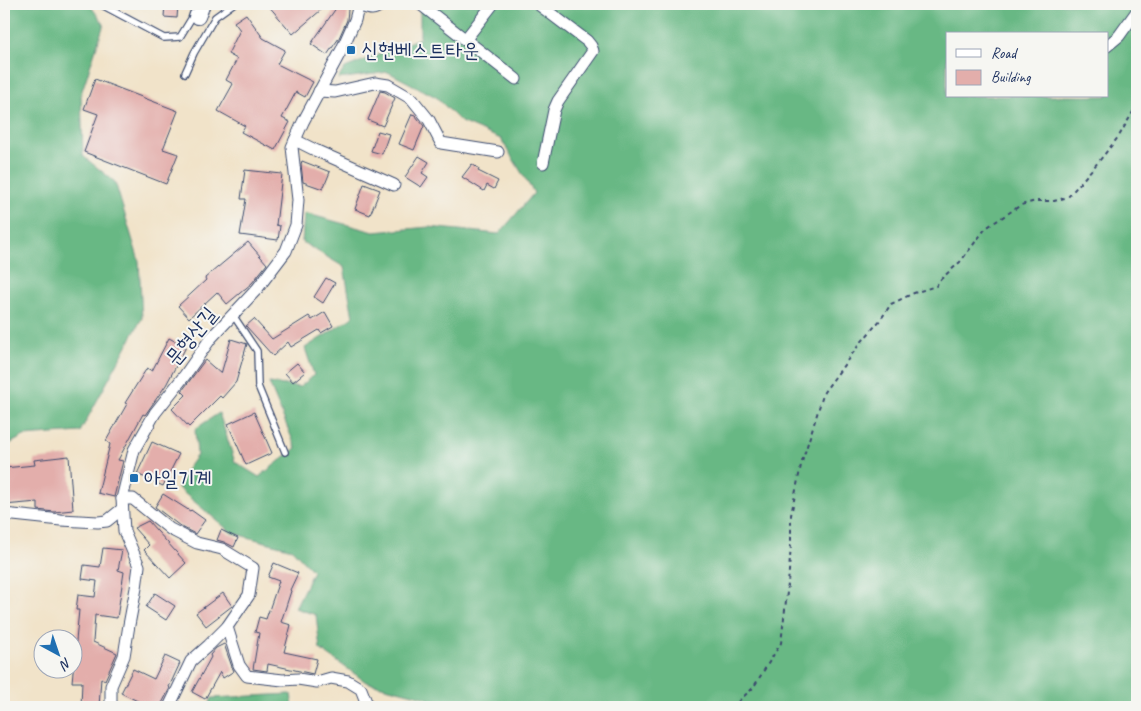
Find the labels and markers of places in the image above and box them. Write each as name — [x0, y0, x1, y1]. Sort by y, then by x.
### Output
place label: 신현베스트타운 — [361, 37, 479, 63]
marker: 신현베스트타운 — [345, 44, 357, 56]
place label: 아일기계 — [144, 465, 212, 491]
marker: 아일기계 — [128, 472, 140, 484]

